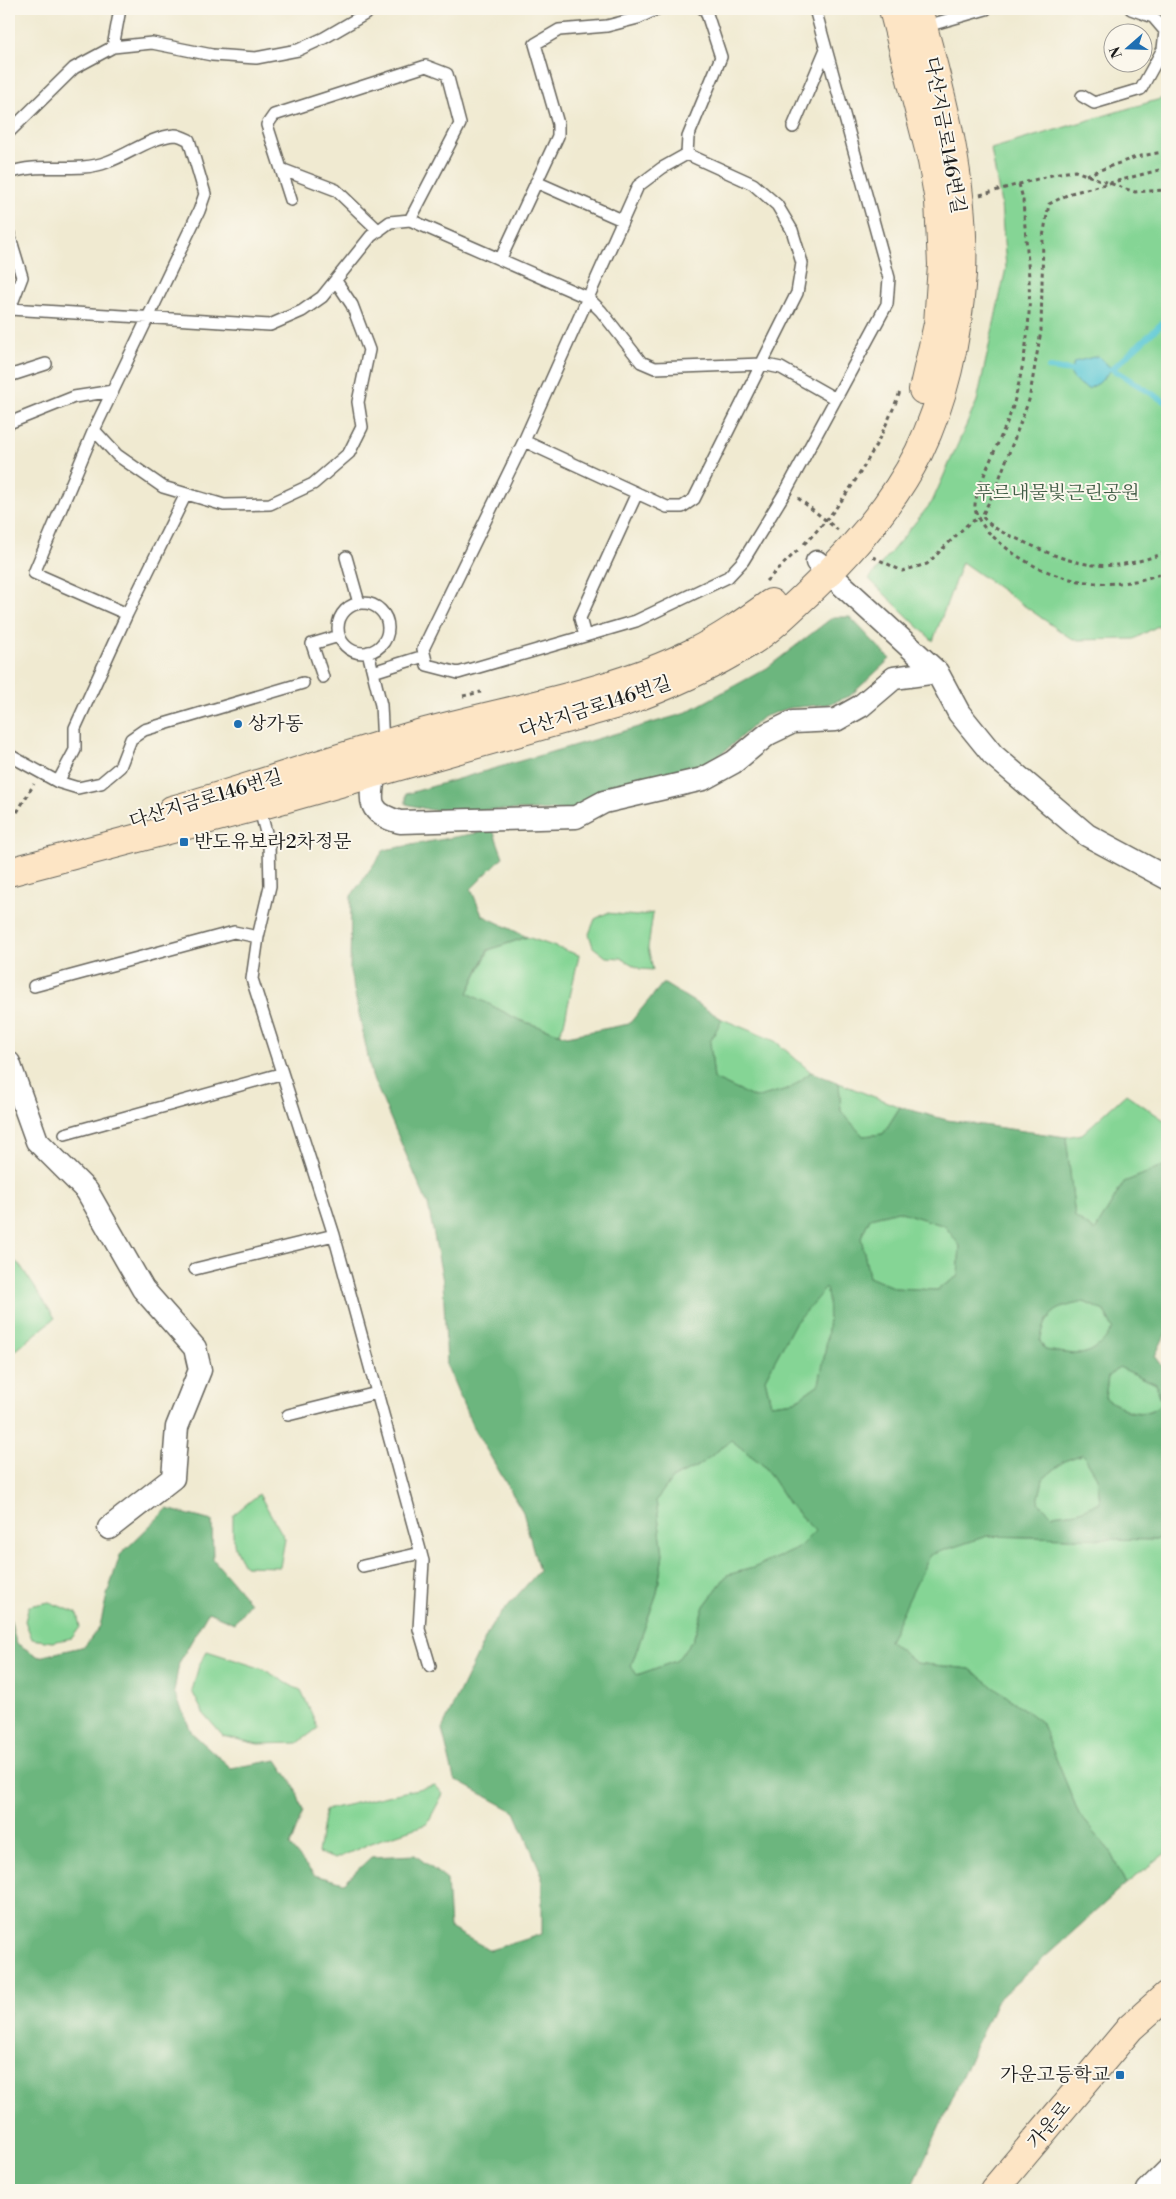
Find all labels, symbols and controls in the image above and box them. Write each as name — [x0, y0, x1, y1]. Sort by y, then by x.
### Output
north arrow — [1104, 22, 1154, 72]
text: N — [1106, 44, 1127, 60]
street label: 다산지금로146번길 — [919, 55, 971, 215]
park label: 푸르내물빛근린공원 — [974, 481, 1140, 505]
street label: 다산지금로146번길 — [516, 671, 674, 743]
place label: 상가동 — [248, 712, 304, 736]
marker: 상가동 — [232, 718, 244, 730]
street label: 다산지금로146번길 — [127, 764, 285, 834]
place label: 반도유보라2차정문 — [194, 830, 352, 854]
marker: 반도유보라2차정문 — [178, 836, 190, 848]
place label: 가운고등학교 — [1000, 2063, 1110, 2087]
marker: 가운고등학교 — [1114, 2069, 1126, 2081]
street label: 가운로 — [1022, 2096, 1076, 2154]

